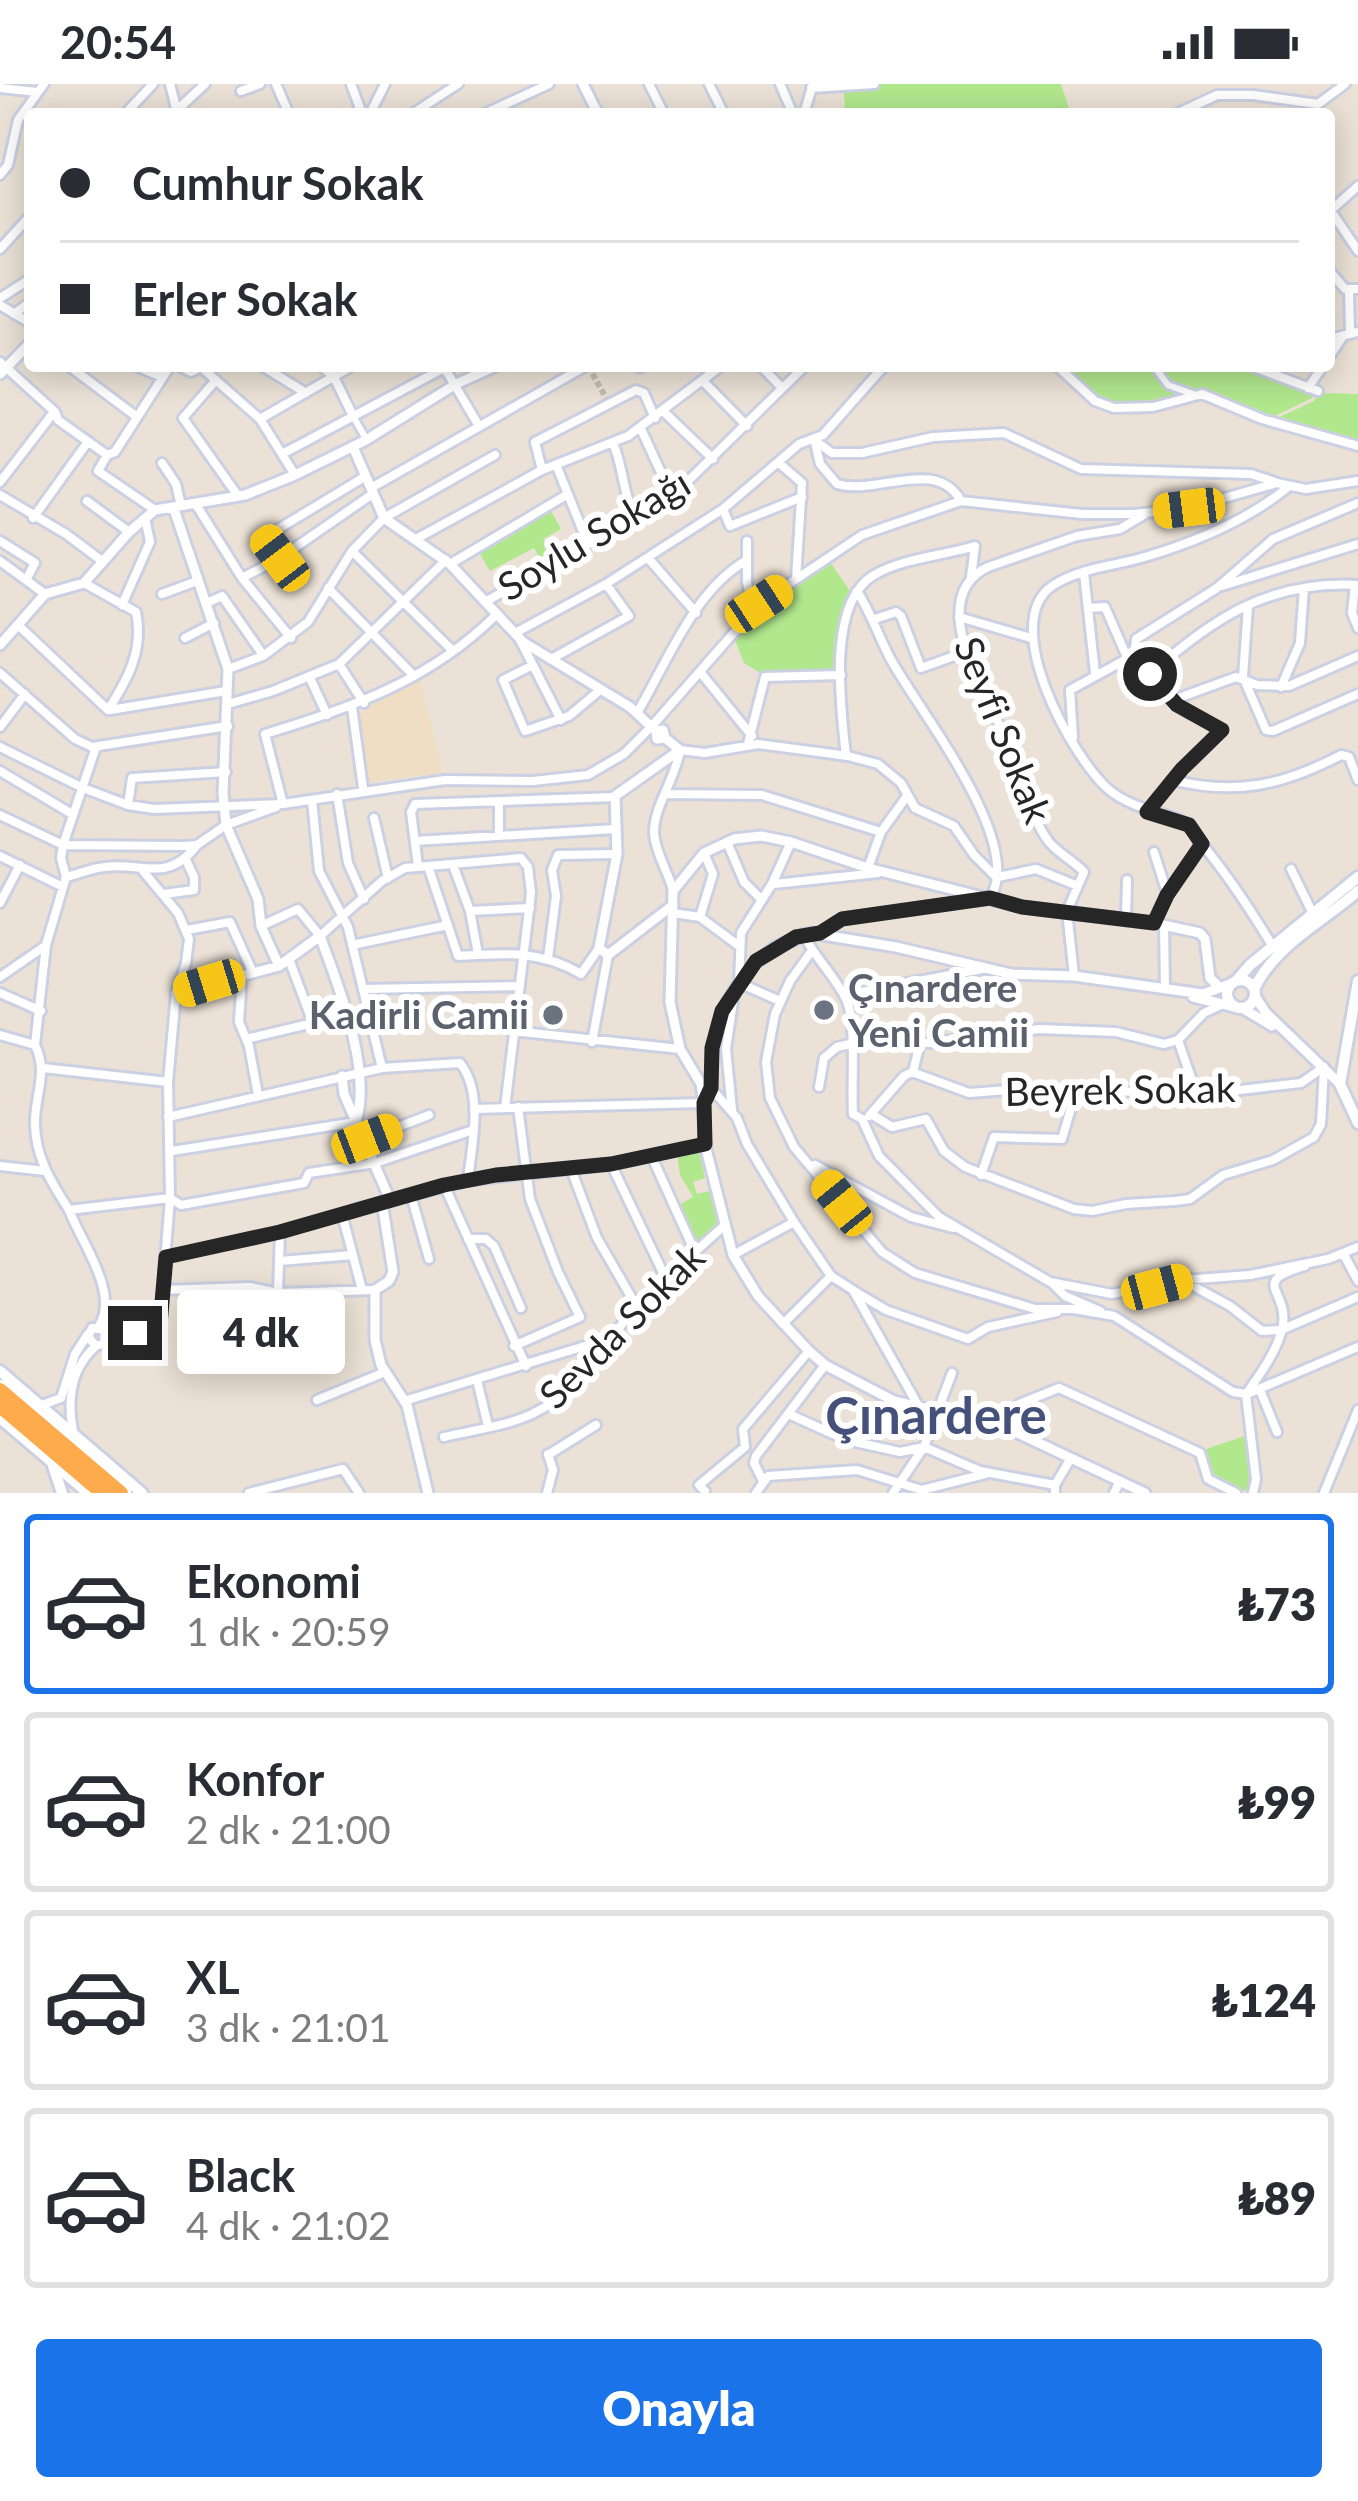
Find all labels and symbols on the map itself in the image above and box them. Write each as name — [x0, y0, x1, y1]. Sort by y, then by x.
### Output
street label: Soylu Sokağı — [489, 459, 698, 609]
car — [1151, 486, 1227, 530]
car — [244, 518, 316, 598]
car — [719, 569, 799, 639]
street label: Seyfi Sokak — [946, 630, 1062, 829]
route start — [1123, 647, 1177, 701]
car — [169, 955, 249, 1011]
place label: Çınardere Yeni Camii — [847, 964, 1029, 1055]
place label: Kadirli Camii — [309, 991, 529, 1037]
marker: Çınardere Yeni Camii — [811, 997, 837, 1023]
marker: Kadirli Camii — [540, 1002, 566, 1028]
street label: Beyrek Sokak — [1004, 1064, 1236, 1114]
car — [327, 1109, 407, 1169]
car — [805, 1164, 879, 1242]
street label: Sevda Sokak — [529, 1233, 713, 1417]
car — [1118, 1260, 1196, 1314]
callout: 4 dk — [177, 1291, 345, 1375]
route end — [108, 1306, 162, 1360]
district label: Çınardere — [825, 1384, 1047, 1445]

